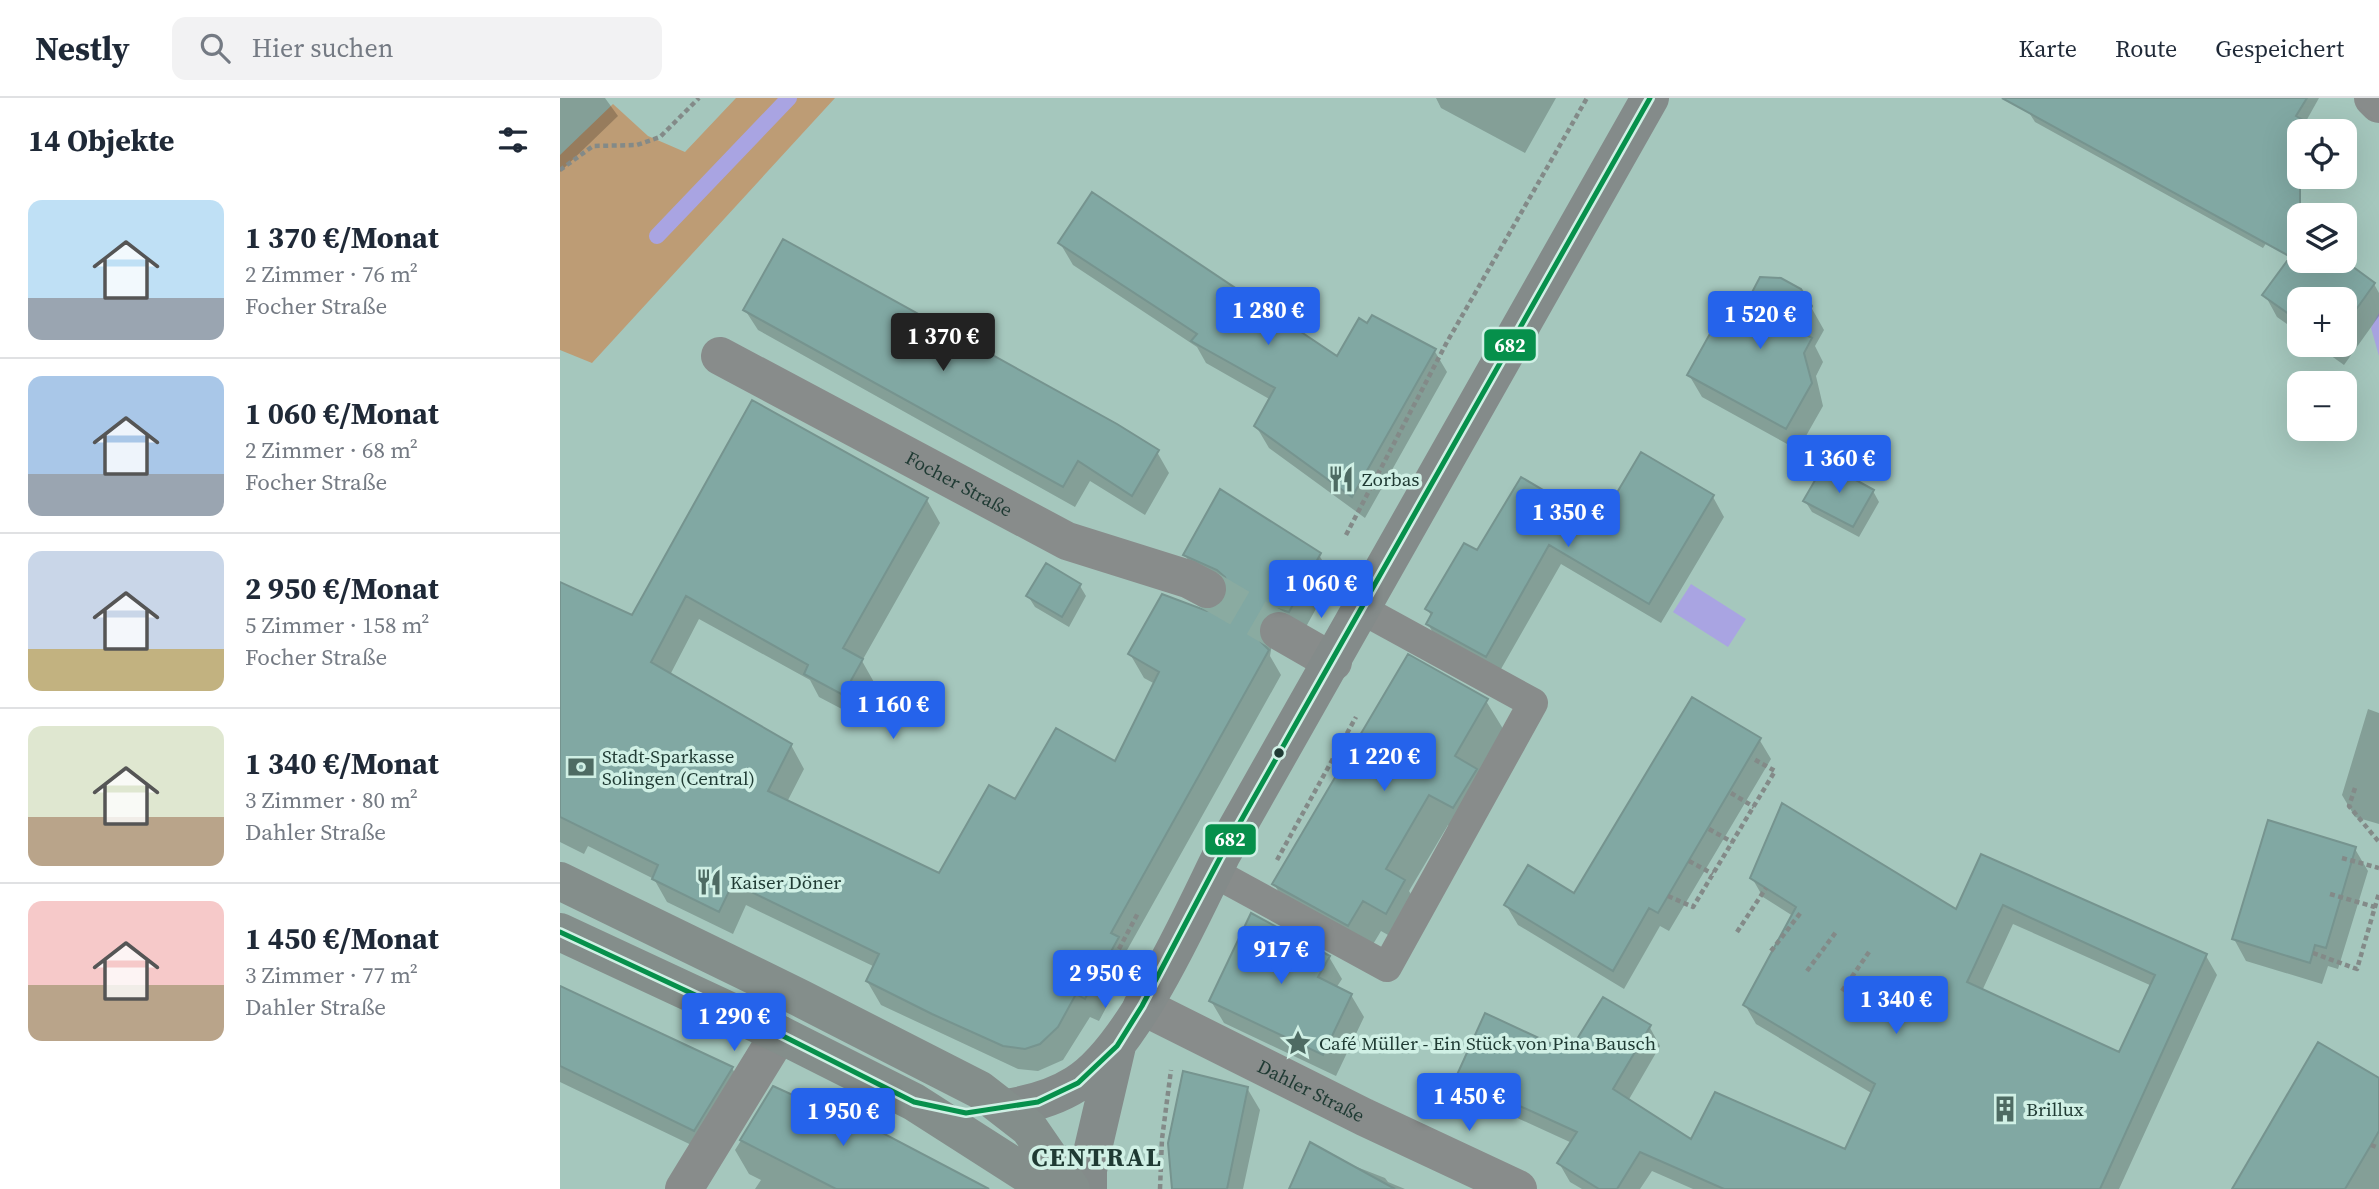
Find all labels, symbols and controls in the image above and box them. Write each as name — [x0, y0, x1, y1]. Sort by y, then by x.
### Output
search box — [172, 17, 662, 80]
text: Nestly — [35, 26, 130, 71]
icon: search — [196, 29, 234, 67]
text: Hier suchen — [252, 30, 394, 66]
text: Karte — [2018, 32, 2077, 65]
text: Route — [2115, 32, 2177, 65]
text: Gespeichert — [2215, 32, 2344, 65]
map controls — [2287, 119, 2357, 441]
button: locate — [2287, 119, 2357, 189]
text: 14 Objekte — [28, 120, 174, 161]
icon: filters — [494, 121, 532, 159]
button: layers — [2287, 203, 2357, 273]
text: 1 370 €/Monat — [245, 217, 439, 258]
icon: home — [84, 228, 168, 312]
text: 2 Zimmer · 76 m² — [245, 258, 418, 290]
button: + — [2287, 287, 2357, 357]
pin: 1 280 € — [1203, 288, 1333, 347]
text: Focher Straße — [245, 290, 387, 322]
pin: 1 520 € — [1695, 292, 1825, 351]
text: 1 280 € — [1232, 294, 1304, 326]
text: 1 520 € — [1724, 298, 1796, 330]
pin: 1 370 € — [878, 314, 1008, 373]
text: 1 370 € — [907, 320, 979, 352]
line badge: 682 — [1483, 328, 1537, 362]
text: 682 — [1495, 332, 1525, 358]
button: − — [2287, 371, 2357, 441]
text: 1 060 €/Monat — [245, 393, 439, 434]
icon: home — [84, 404, 168, 488]
text: 2 Zimmer · 68 m² — [245, 434, 418, 466]
pin: 1 360 € — [1774, 436, 1904, 495]
text: 1 360 € — [1803, 442, 1875, 474]
street label: Focher Straße — [901, 444, 1017, 523]
restaurant icon: Zorbas — [1326, 464, 1356, 494]
text: Focher Straße — [245, 466, 387, 498]
place label: Zorbas — [1362, 466, 1420, 492]
pin: 1 350 € — [1503, 490, 1633, 549]
text: 1 350 € — [1532, 496, 1604, 528]
pin: 1 060 € — [1256, 560, 1386, 620]
text: 1 060 € — [1285, 567, 1357, 599]
text: 2 950 €/Monat — [245, 568, 439, 609]
icon: home — [84, 579, 168, 663]
text: 5 Zimmer · 158 m² — [245, 609, 429, 641]
text: Focher Straße — [245, 641, 387, 673]
pin: 1 160 € — [828, 682, 958, 741]
text: 1 160 € — [857, 688, 929, 720]
pin: 1 220 € — [1319, 734, 1449, 793]
text: 1 220 € — [1348, 740, 1420, 772]
text: 1 340 €/Monat — [245, 743, 439, 784]
place label: Stadt-Sparkasse Solingen (Central) — [602, 743, 755, 791]
unlabelled marker — [1272, 746, 1286, 760]
bank icon: Stadt-Sparkasse Solingen (Central) — [566, 752, 596, 782]
icon: home — [84, 754, 168, 838]
text: 3 Zimmer · 80 m² — [245, 784, 418, 816]
text: Dahler Straße — [245, 816, 386, 848]
line badge: 682 — [1204, 823, 1257, 856]
text: 682 — [1215, 826, 1245, 852]
restaurant icon: Kaiser Döner — [694, 867, 724, 897]
place label: Kaiser Döner — [730, 869, 841, 895]
text: 1 450 €/Monat — [245, 918, 439, 959]
pin: 917 € — [1232, 926, 1330, 986]
icon: home — [84, 929, 168, 1013]
text: 917 € — [1254, 933, 1308, 965]
pin: 2 950 € — [1040, 950, 1170, 1010]
text: 2 950 € — [1069, 957, 1141, 989]
text: 3 Zimmer · 77 m² — [245, 959, 418, 991]
pin: 1 340 € — [1831, 976, 1961, 1036]
text: 1 340 € — [1860, 983, 1932, 1015]
text: Dahler Straße — [245, 991, 386, 1023]
pin: 1 290 € — [669, 993, 799, 1053]
text: 1 290 € — [698, 1000, 770, 1032]
place icon: Café Müller - Ein Stück von Pina Bausch — [1283, 1028, 1313, 1058]
place label: Café Müller - Ein Stück von Pina Bausch — [1319, 1030, 1656, 1056]
street label: Dahler Straße — [1253, 1053, 1369, 1128]
pin: 1 450 € — [1404, 1074, 1534, 1133]
text: 1 450 € — [1433, 1080, 1505, 1112]
pin: 1 950 € — [778, 1088, 908, 1148]
building icon: Brillux — [1990, 1094, 2020, 1124]
text: 1 950 € — [807, 1095, 879, 1127]
place label: Brillux — [2026, 1096, 2084, 1122]
district label: CENTRAL — [1031, 1139, 1163, 1175]

